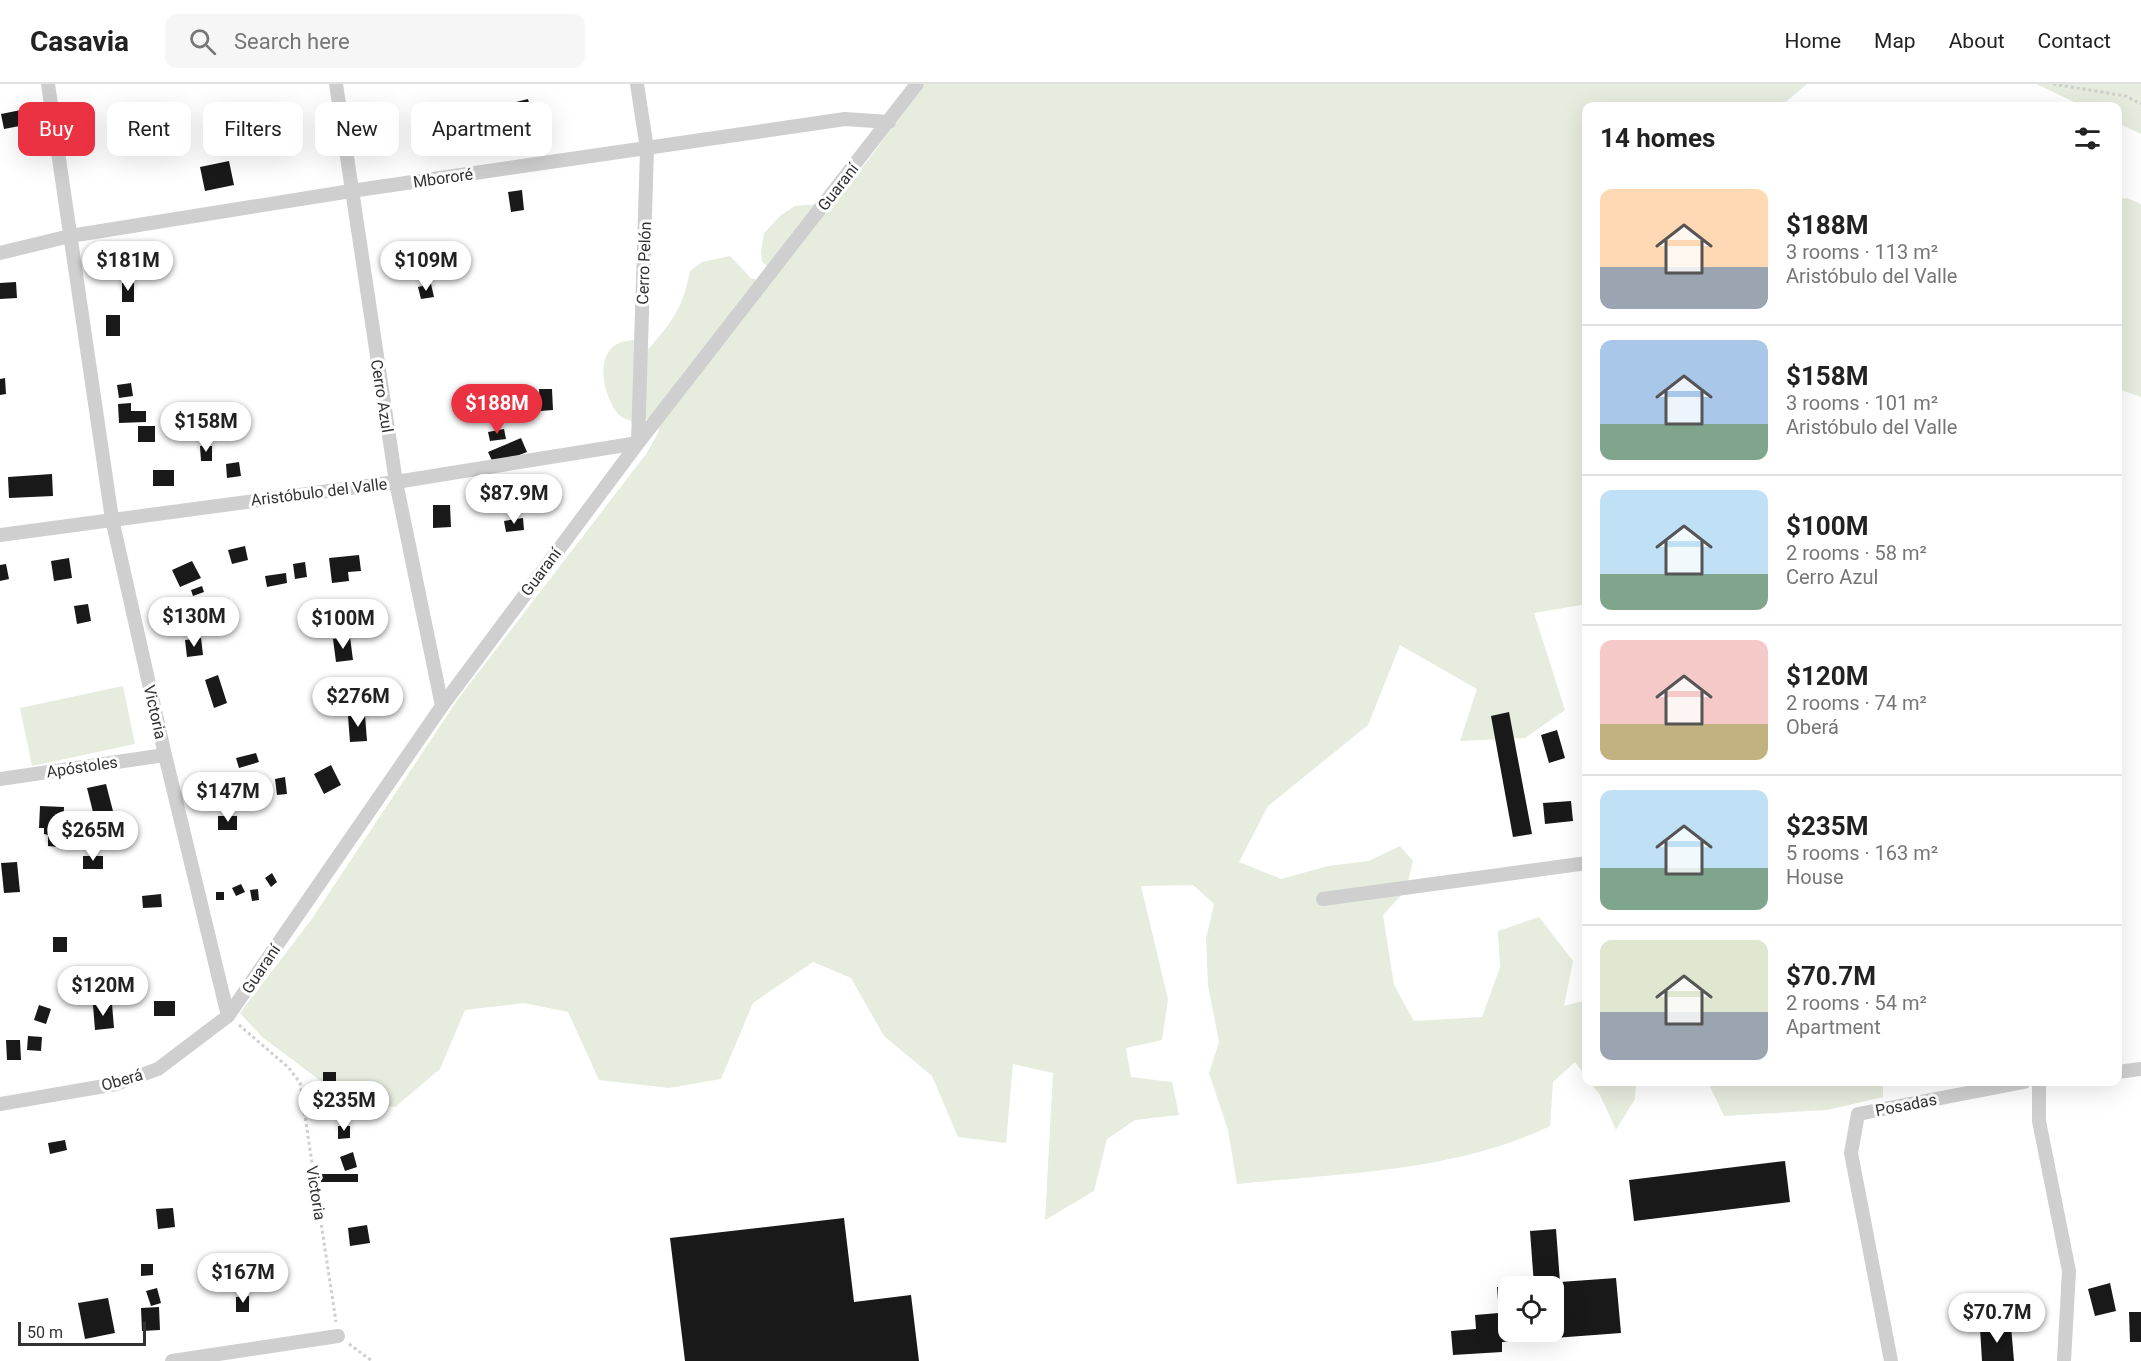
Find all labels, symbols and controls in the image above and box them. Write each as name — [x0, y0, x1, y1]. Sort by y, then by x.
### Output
search box — [165, 14, 585, 68]
text: Casavia — [30, 25, 129, 58]
icon: search — [186, 25, 219, 58]
text: Search here — [234, 29, 350, 54]
text: Home — [1785, 29, 1841, 53]
text: Map — [1874, 29, 1916, 53]
text: About — [1949, 29, 2005, 53]
text: Contact — [2038, 29, 2111, 53]
chip: Buy — [18, 102, 95, 156]
chip: Rent — [107, 102, 191, 156]
chip: Filters — [203, 102, 303, 156]
chip: New — [315, 102, 399, 156]
chip: Apartment — [411, 102, 552, 156]
icon: filters — [2071, 122, 2104, 155]
text: 14 homes — [1600, 123, 1715, 153]
street label: Guaraní — [814, 159, 863, 215]
street label: Mbororé — [412, 164, 474, 192]
text: $188M — [1786, 210, 1868, 240]
icon: home — [1648, 213, 1720, 285]
street label: Cerro Pelón — [633, 221, 655, 305]
text: 3 rooms · 113 m² — [1786, 240, 1938, 264]
pin: $181M — [86, 241, 170, 292]
pin: $109M — [384, 241, 468, 292]
text: $181M — [96, 248, 160, 272]
text: $109M — [394, 248, 458, 272]
text: Aristóbulo del Valle — [1786, 264, 1957, 288]
street label: Cerro Azul — [367, 358, 397, 434]
text: $158M — [1786, 361, 1868, 391]
icon: home — [1648, 364, 1720, 436]
pin: $188M — [455, 384, 539, 435]
text: $188M — [465, 391, 529, 415]
text: 3 rooms · 101 m² — [1786, 391, 1938, 415]
pin: $158M — [164, 402, 248, 453]
text: $158M — [174, 409, 238, 433]
text: Aristóbulo del Valle — [1786, 415, 1957, 439]
street label: Aristóbulo del Valle — [250, 474, 388, 510]
pin: $87.9M — [465, 474, 563, 525]
text: $87.9M — [479, 481, 549, 505]
text: $100M — [1786, 511, 1868, 541]
icon: home — [1648, 514, 1720, 586]
text: 2 rooms · 58 m² — [1786, 541, 1927, 565]
street label: Guaraní — [517, 543, 566, 600]
text: Cerro Azul — [1786, 565, 1878, 589]
pin: $130M — [152, 597, 236, 648]
pin: $100M — [301, 599, 385, 650]
text: $130M — [162, 604, 226, 628]
text: $100M — [311, 606, 375, 630]
text: $120M — [1786, 661, 1868, 691]
icon: home — [1648, 664, 1720, 736]
pin: $276M — [316, 677, 400, 728]
street label: Victoria — [140, 683, 170, 741]
text: $276M — [326, 684, 390, 708]
text: 2 rooms · 74 m² — [1786, 691, 1927, 715]
text: Oberá — [1786, 715, 1839, 739]
street label: Apóstoles — [45, 753, 119, 781]
pin: $147M — [186, 772, 270, 823]
text: $147M — [196, 779, 260, 803]
pin: $265M — [51, 811, 135, 862]
text: $235M — [1786, 811, 1868, 841]
icon: home — [1648, 814, 1720, 886]
text: $265M — [61, 818, 125, 842]
text: 5 rooms · 163 m² — [1786, 841, 1938, 865]
text: House — [1786, 865, 1844, 889]
street label: Guaraní — [238, 940, 285, 997]
text: $70.7M — [1786, 961, 1876, 991]
icon: home — [1648, 964, 1720, 1036]
pin: $120M — [61, 966, 145, 1017]
text: $120M — [71, 973, 135, 997]
text: 2 rooms · 54 m² — [1786, 991, 1927, 1015]
text: Apartment — [1786, 1015, 1881, 1039]
street label: Oberá — [99, 1065, 145, 1095]
pin: $235M — [302, 1081, 386, 1132]
text: $235M — [312, 1088, 376, 1112]
street label: Posadas — [1874, 1090, 1938, 1120]
street label: Victoria — [302, 1165, 330, 1221]
pin: $167M — [201, 1253, 285, 1304]
text: $167M — [211, 1260, 275, 1284]
map controls — [1498, 1276, 1564, 1342]
button: locate — [1498, 1276, 1564, 1342]
pin: $70.7M — [1948, 1293, 2046, 1344]
text: $70.7M — [1962, 1300, 2032, 1324]
scale bar — [18, 1319, 146, 1346]
text: 50 m — [27, 1323, 63, 1342]

